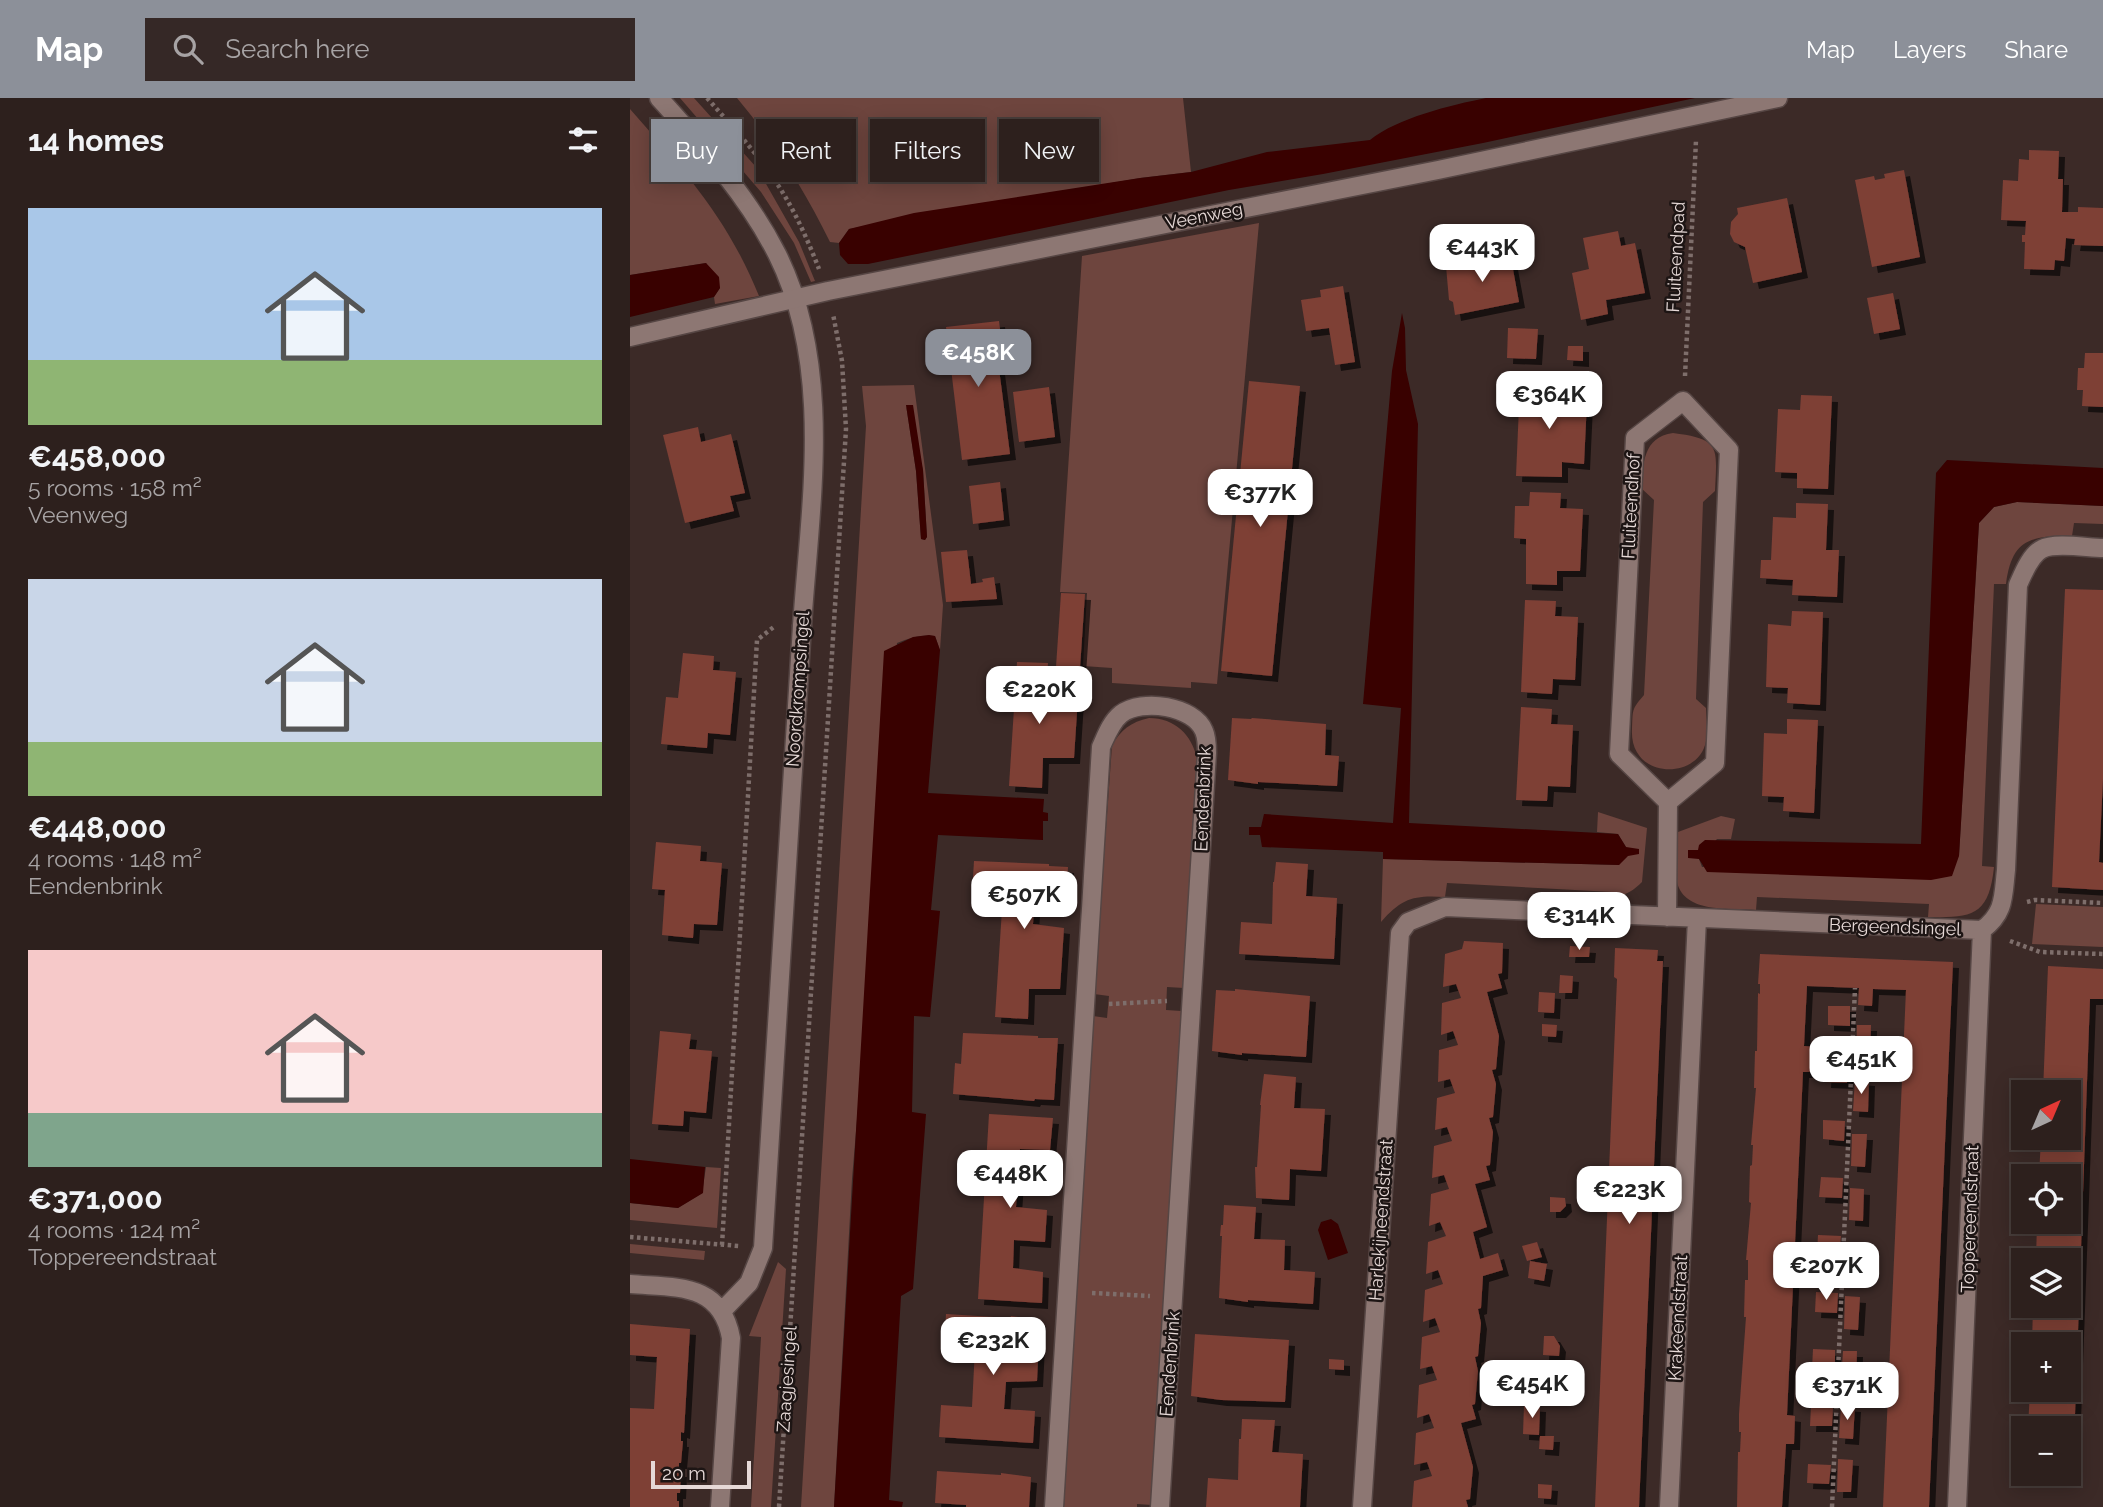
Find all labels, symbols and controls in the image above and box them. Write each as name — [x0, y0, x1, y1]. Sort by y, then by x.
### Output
search box — [145, 18, 635, 81]
text: Map — [35, 30, 103, 69]
icon: search — [169, 30, 207, 68]
text: Search here — [225, 34, 370, 64]
text: Map — [1806, 35, 1855, 64]
text: Layers — [1893, 35, 1966, 64]
text: Share — [2004, 35, 2068, 64]
chip: Buy — [651, 119, 742, 182]
chip: Rent — [756, 119, 856, 182]
chip: Filters — [870, 119, 985, 182]
chip: New — [999, 119, 1099, 182]
icon: filters — [564, 121, 602, 159]
text: 14 homes — [28, 123, 164, 158]
street label: Veenweg — [1163, 198, 1244, 233]
street label: Fluiteendpad — [1662, 201, 1689, 313]
pin: €443K — [1433, 225, 1531, 284]
text: €443K — [1446, 233, 1518, 260]
icon: home — [252, 253, 378, 379]
pin: €458K — [929, 330, 1027, 389]
text: €458K — [941, 338, 1015, 365]
pin: €364K — [1500, 372, 1598, 431]
text: €364K — [1512, 380, 1586, 407]
text: €458,000 — [28, 439, 166, 474]
street label: Fluiteendhof — [1617, 452, 1644, 559]
pin: €377K — [1211, 470, 1309, 529]
text: 5 rooms · 158 m² — [28, 474, 202, 501]
text: €377K — [1224, 478, 1296, 505]
text: Veenweg — [28, 501, 128, 528]
street label: Noordkrompsingel — [782, 610, 813, 768]
icon: home — [252, 624, 378, 750]
pin: €220K — [990, 666, 1088, 726]
text: €220K — [1002, 675, 1076, 702]
street label: Eendenbrink — [1190, 745, 1215, 852]
text: €448,000 — [28, 810, 167, 845]
text: 4 rooms · 148 m² — [28, 845, 202, 872]
text: Eendenbrink — [28, 872, 163, 899]
pin: €507K — [975, 872, 1073, 931]
text: €507K — [987, 880, 1061, 907]
pin: €314K — [1530, 892, 1628, 952]
text: €314K — [1543, 901, 1615, 928]
street label: Bergeendsingel — [1829, 914, 1962, 939]
icon: home — [252, 995, 378, 1121]
pin: €451K — [1812, 1037, 1910, 1096]
text: €451K — [1826, 1045, 1896, 1072]
north arrow — [2011, 1080, 2081, 1150]
map controls — [2011, 1080, 2081, 1486]
street label: Harlekijneendstraat — [1364, 1138, 1397, 1302]
street label: Toppereendstraat — [1956, 1145, 1983, 1293]
pin: €448K — [961, 1150, 1059, 1210]
text: €448K — [973, 1159, 1047, 1186]
button: locate — [2011, 1164, 2081, 1234]
pin: €223K — [1580, 1166, 1678, 1226]
text: €223K — [1593, 1175, 1665, 1202]
text: €371,000 — [28, 1181, 163, 1216]
text: 4 rooms · 124 m² — [28, 1216, 200, 1243]
pin: €207K — [1777, 1242, 1875, 1302]
text: Toppereendstraat — [28, 1243, 217, 1270]
button: layers — [2011, 1248, 2081, 1318]
text: €207K — [1789, 1251, 1863, 1278]
street label: Krakeendstraat — [1664, 1254, 1691, 1381]
street label: Eendenbrink — [1155, 1310, 1184, 1417]
pin: €232K — [944, 1318, 1042, 1377]
street label: Zaagjesingel — [772, 1325, 801, 1433]
text: €232K — [957, 1326, 1029, 1353]
button: + — [2011, 1332, 2081, 1402]
pin: €454K — [1483, 1360, 1581, 1420]
pin: €371K — [1798, 1362, 1896, 1422]
text: €454K — [1496, 1369, 1568, 1396]
text: €371K — [1812, 1371, 1882, 1398]
button: − — [2011, 1416, 2081, 1486]
scale bar — [651, 1458, 751, 1490]
text: 20 m — [662, 1462, 706, 1484]

